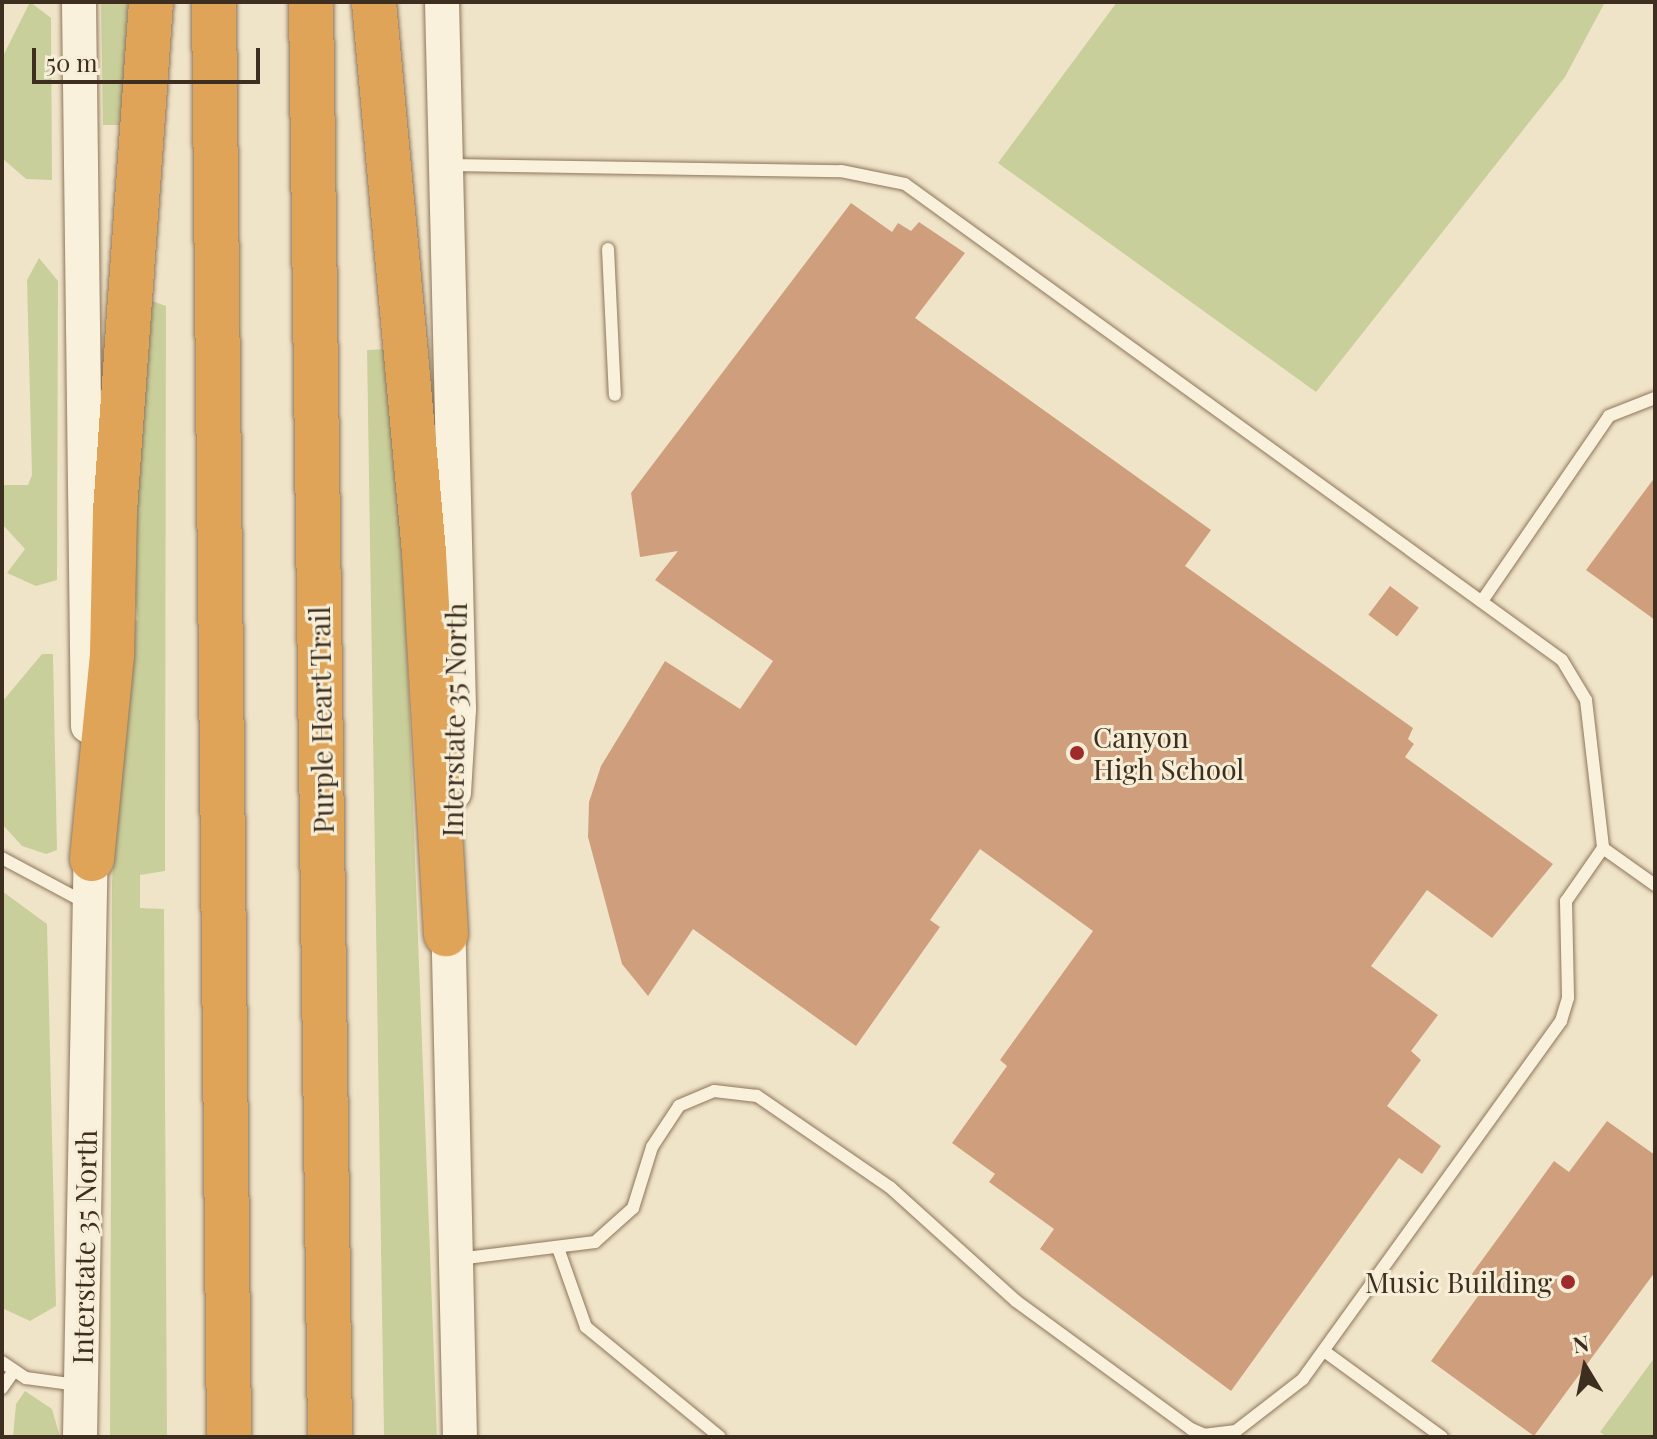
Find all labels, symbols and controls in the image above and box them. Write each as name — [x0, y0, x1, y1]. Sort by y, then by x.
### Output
scale bar — [36, 32, 264, 82]
text: 50 m — [46, 46, 98, 78]
street label: Interstate 35 North — [435, 602, 473, 838]
street label: Purple Heart Trail — [302, 606, 340, 834]
place label: Canyon High School — [1093, 720, 1244, 786]
marker: Canyon High School — [1068, 744, 1086, 762]
street label: Interstate 35 North — [65, 1129, 103, 1365]
place label: Music Building — [1365, 1265, 1552, 1299]
marker: Music Building — [1559, 1273, 1577, 1291]
north arrow — [1545, 1327, 1625, 1407]
text: N — [1570, 1327, 1591, 1360]

